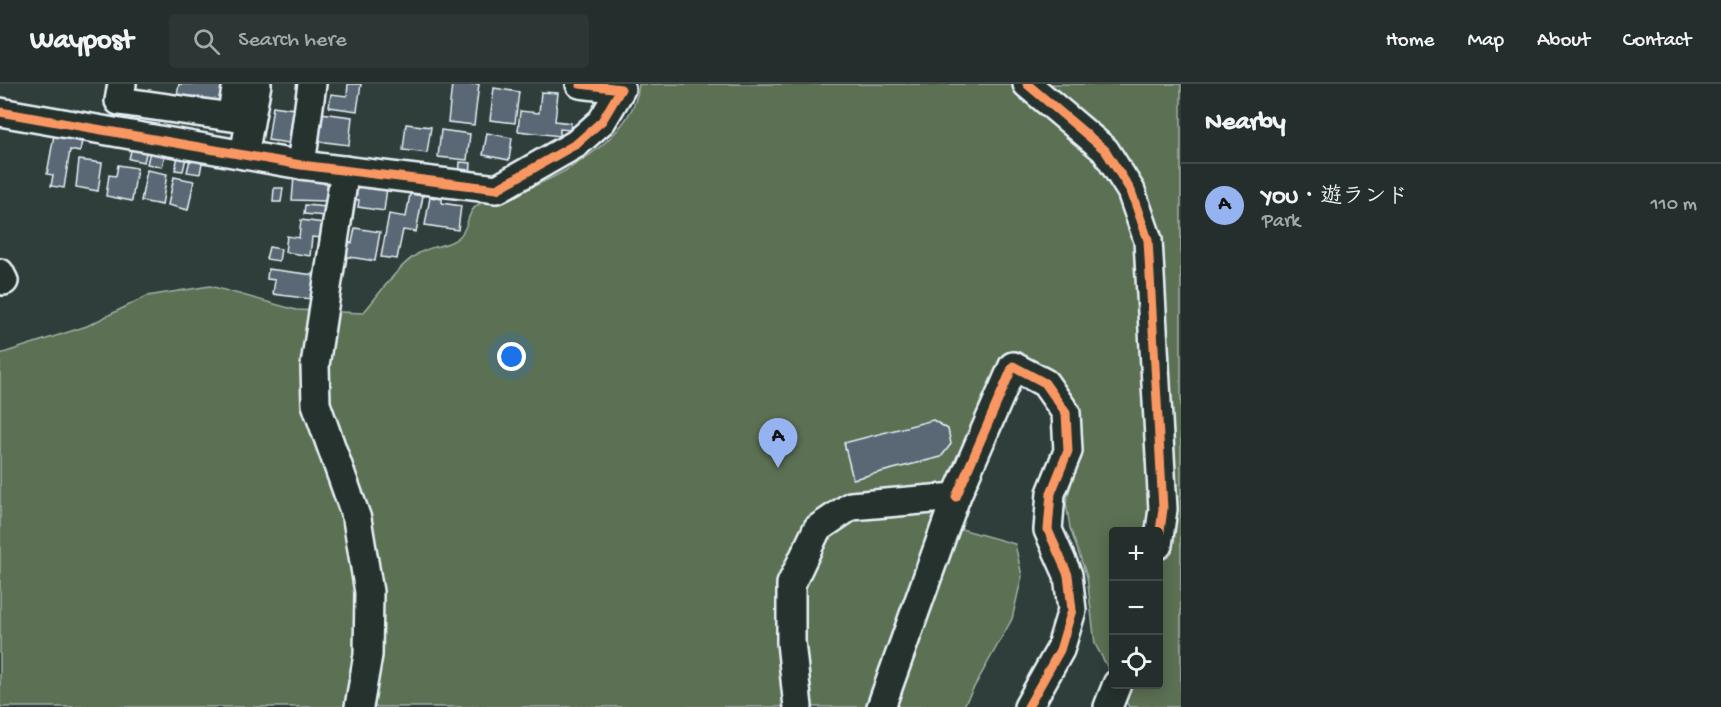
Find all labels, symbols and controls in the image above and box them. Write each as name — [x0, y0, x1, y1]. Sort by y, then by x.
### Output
search box — [169, 14, 589, 68]
text: Waypost — [30, 25, 133, 58]
icon: search — [190, 25, 223, 58]
text: Search here — [238, 28, 347, 54]
text: Home — [1386, 29, 1434, 54]
text: Map — [1467, 29, 1504, 54]
text: About — [1537, 29, 1590, 54]
text: Contact — [1623, 29, 1691, 54]
text: Nearby — [1205, 108, 1286, 139]
text: YOU・遊ランド — [1262, 185, 1408, 211]
text: A — [1219, 194, 1230, 217]
text: 110 m — [1651, 194, 1697, 217]
text: Park — [1262, 211, 1300, 234]
your location — [497, 342, 526, 371]
pin: A — [758, 418, 798, 468]
map controls — [1109, 527, 1163, 689]
button: + — [1109, 527, 1163, 581]
button: − — [1109, 581, 1163, 635]
button: locate — [1109, 635, 1163, 689]

